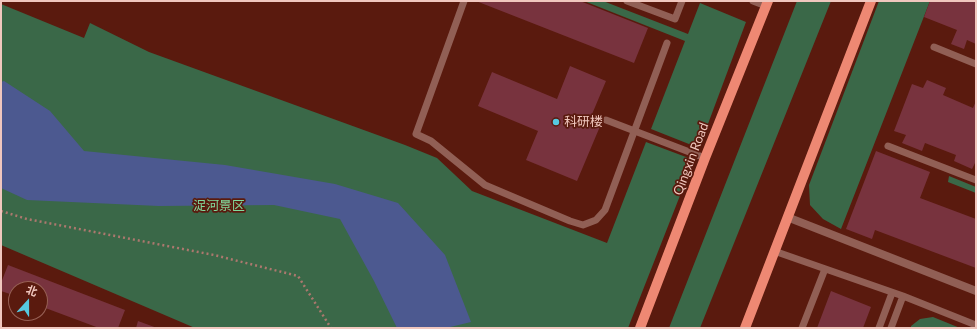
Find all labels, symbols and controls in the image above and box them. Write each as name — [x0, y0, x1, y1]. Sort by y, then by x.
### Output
place label: 科研楼 — [564, 114, 603, 130]
marker: 科研楼 — [551, 117, 561, 127]
street label: Qingxin Road — [670, 121, 712, 197]
park label: 浞河景区 — [193, 198, 245, 214]
north arrow — [8, 281, 48, 321]
text: 北 — [25, 282, 40, 298]

